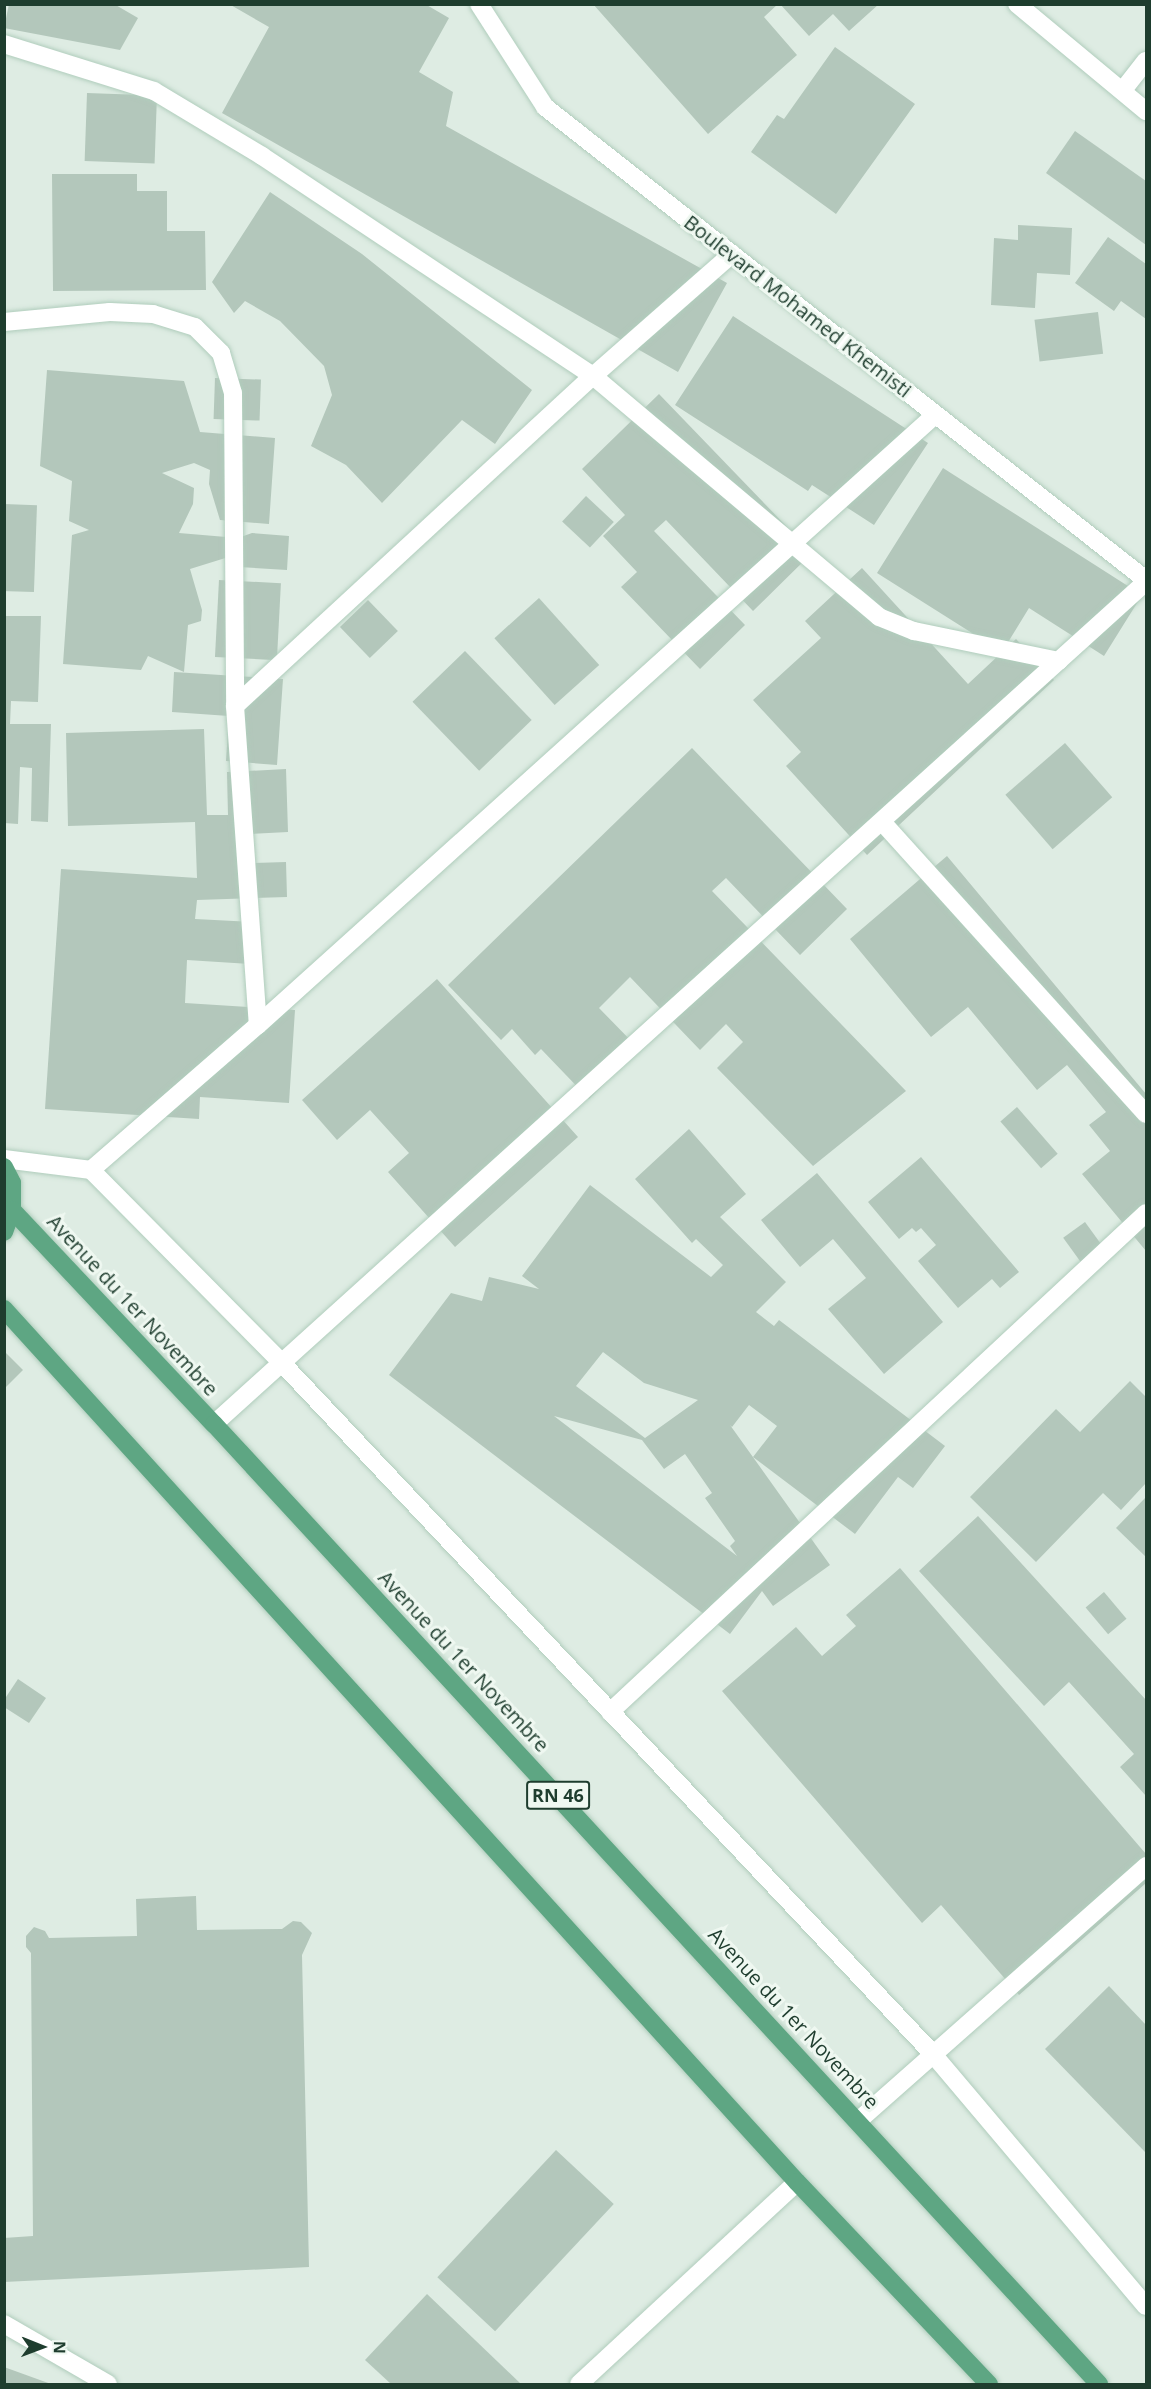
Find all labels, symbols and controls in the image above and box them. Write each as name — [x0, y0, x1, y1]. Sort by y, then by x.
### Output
street label: Boulevard Mohamed Khemisti — [680, 210, 916, 402]
street label: Avenue du 1er Novembre — [43, 1209, 223, 1401]
street label: Avenue du 1er Novembre — [374, 1565, 554, 1757]
road number: RN 46 — [525, 1780, 591, 1810]
street label: Avenue du 1er Novembre — [704, 1922, 884, 2114]
north arrow — [12, 2317, 72, 2377]
text: N — [49, 2341, 71, 2354]

